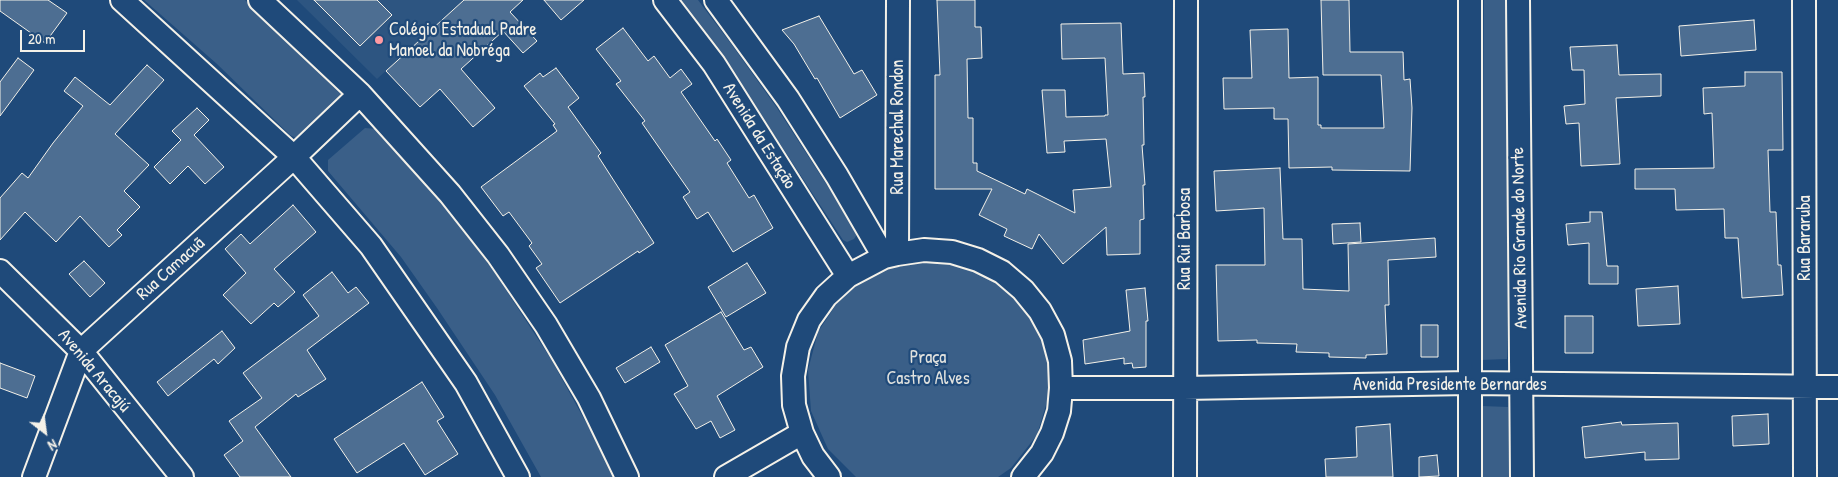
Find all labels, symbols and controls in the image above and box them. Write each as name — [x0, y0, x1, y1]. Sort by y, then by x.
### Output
place label: Colégio Estadual Padre Manoel da Nobréga — [389, 19, 537, 62]
scale bar — [22, 20, 88, 52]
text: 20 m — [28, 28, 55, 49]
marker: Colégio Estadual Padre Manoel da Nobréga — [373, 34, 385, 46]
street label: Rua Marechal Rondon — [887, 60, 909, 194]
street label: Avenida da Estação — [718, 79, 800, 193]
street label: Avenida Rio Grande do Norte — [1508, 147, 1532, 329]
street label: Rua Rui Barbosa — [1174, 188, 1196, 290]
street label: Rua Bararuba — [1794, 195, 1816, 281]
street label: Rua Camacuã — [133, 233, 209, 305]
street label: Avenida Aracajú — [53, 325, 135, 417]
park label: Praça Castro Alves — [886, 347, 970, 389]
street label: Avenida Presidente Bernardes — [1353, 374, 1547, 396]
north arrow — [20, 407, 70, 457]
text: N — [45, 435, 61, 456]

